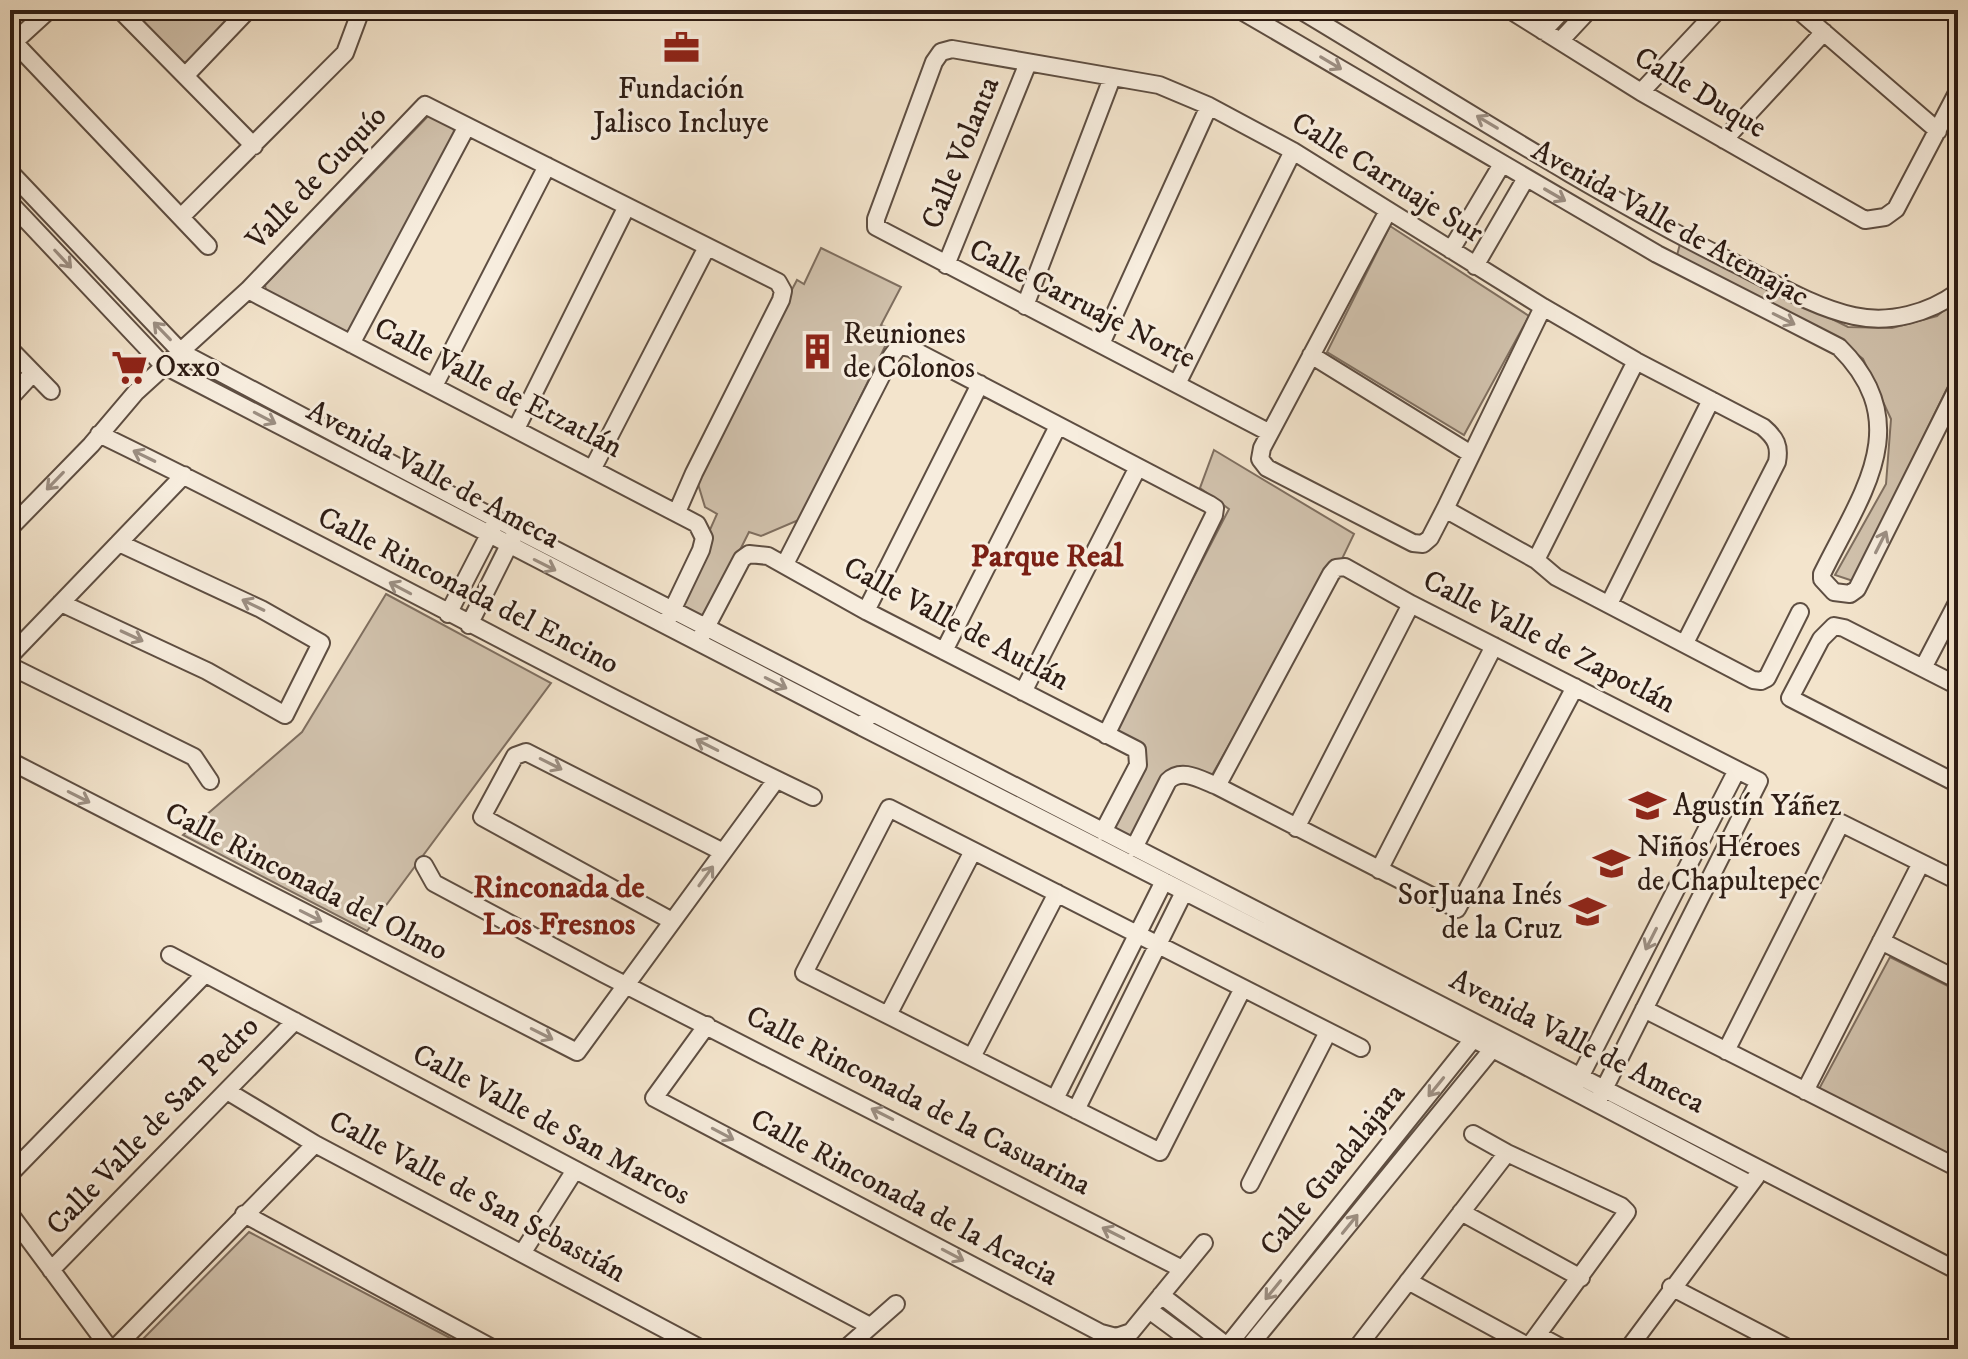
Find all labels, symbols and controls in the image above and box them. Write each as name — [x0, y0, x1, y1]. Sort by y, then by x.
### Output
office icon: Fundación Jalisco Incluye — [662, 29, 700, 67]
street label: Calle Duque — [1627, 39, 1773, 147]
one-way arrow — [1319, 55, 1342, 71]
place label: Fundación Jalisco Incluye — [590, 71, 769, 142]
street label: Calle Volanta — [914, 71, 1008, 235]
street label: Valle de Cuquío — [238, 98, 395, 259]
street label: Calle Carruaje Sur — [1284, 104, 1490, 252]
one-way arrow — [1476, 114, 1499, 130]
street label: Avenida Valle de Atemajac — [1525, 132, 1815, 316]
one-way arrow — [1543, 187, 1566, 203]
street label: Calle Carruaje Norte — [962, 231, 1202, 377]
one-way arrow — [54, 249, 72, 269]
street label: Calle Valle de Etzatlán — [368, 309, 629, 467]
one-way arrow — [1771, 311, 1795, 327]
place label: Reuniones de Colonos — [843, 316, 975, 387]
one-way arrow — [153, 322, 172, 341]
building icon: Reuniones de Colonos — [798, 332, 836, 370]
supermarket icon: Oxxo — [110, 348, 148, 386]
place label: Oxxo — [155, 349, 220, 386]
street label: Avenida Valle de Ameca — [300, 393, 566, 558]
one-way arrow — [252, 411, 276, 427]
one-way arrow — [133, 448, 157, 463]
one-way arrow — [46, 471, 65, 490]
street label: Calle Rinconada del Encino — [311, 499, 625, 683]
one-way arrow — [1873, 530, 1889, 554]
district label: Parque Real — [971, 537, 1124, 577]
street label: Calle Valle de Autlán — [837, 549, 1076, 699]
one-way arrow — [532, 557, 556, 573]
street label: Calle Valle de Zapotlán — [1416, 562, 1682, 722]
one-way arrow — [389, 580, 413, 595]
one-way arrow — [241, 597, 265, 612]
one-way arrow — [120, 629, 144, 644]
one-way arrow — [764, 676, 788, 692]
one-way arrow — [695, 736, 719, 752]
one-way arrow — [538, 757, 562, 773]
school or university icon: Agustín Yáñez — [1628, 787, 1666, 825]
place label: Agustín Yáñez — [1673, 788, 1841, 825]
one-way arrow — [67, 790, 91, 805]
street label: Calle Rinconada del Olmo — [158, 795, 454, 969]
place label: Niños Héroes de Chapultepec — [1637, 829, 1820, 900]
school or university icon: Niños Héroes de Chapultepec — [1592, 845, 1630, 883]
one-way arrow — [697, 866, 714, 888]
district label: Rinconada de Los Fresnos — [473, 868, 645, 945]
place label: SorJuana Inés de la Cruz — [1397, 877, 1562, 948]
school or university icon: SorJuana Inés de la Cruz — [1569, 893, 1607, 931]
one-way arrow — [298, 908, 322, 924]
one-way arrow — [1642, 926, 1658, 950]
street label: Avenida Valle de Ameca — [1443, 962, 1711, 1123]
street label: Calle Rinconada de la Casuarina — [739, 998, 1097, 1204]
street label: Calle Valle de San Pedro — [39, 1009, 267, 1243]
one-way arrow — [530, 1027, 553, 1043]
street label: Calle Valle de San Marcos — [406, 1036, 696, 1214]
street label: Calle Guadalajara — [1252, 1076, 1414, 1264]
one-way arrow — [1427, 1076, 1444, 1097]
street label: Calle Rinconada de la Acacia — [744, 1101, 1064, 1295]
street label: Calle Valle de San Sebastián — [322, 1103, 632, 1291]
one-way arrow — [870, 1106, 894, 1122]
one-way arrow — [710, 1127, 734, 1143]
one-way arrow — [1341, 1214, 1359, 1234]
one-way arrow — [1102, 1225, 1126, 1241]
one-way arrow — [941, 1248, 964, 1264]
one-way arrow — [1264, 1279, 1282, 1300]

